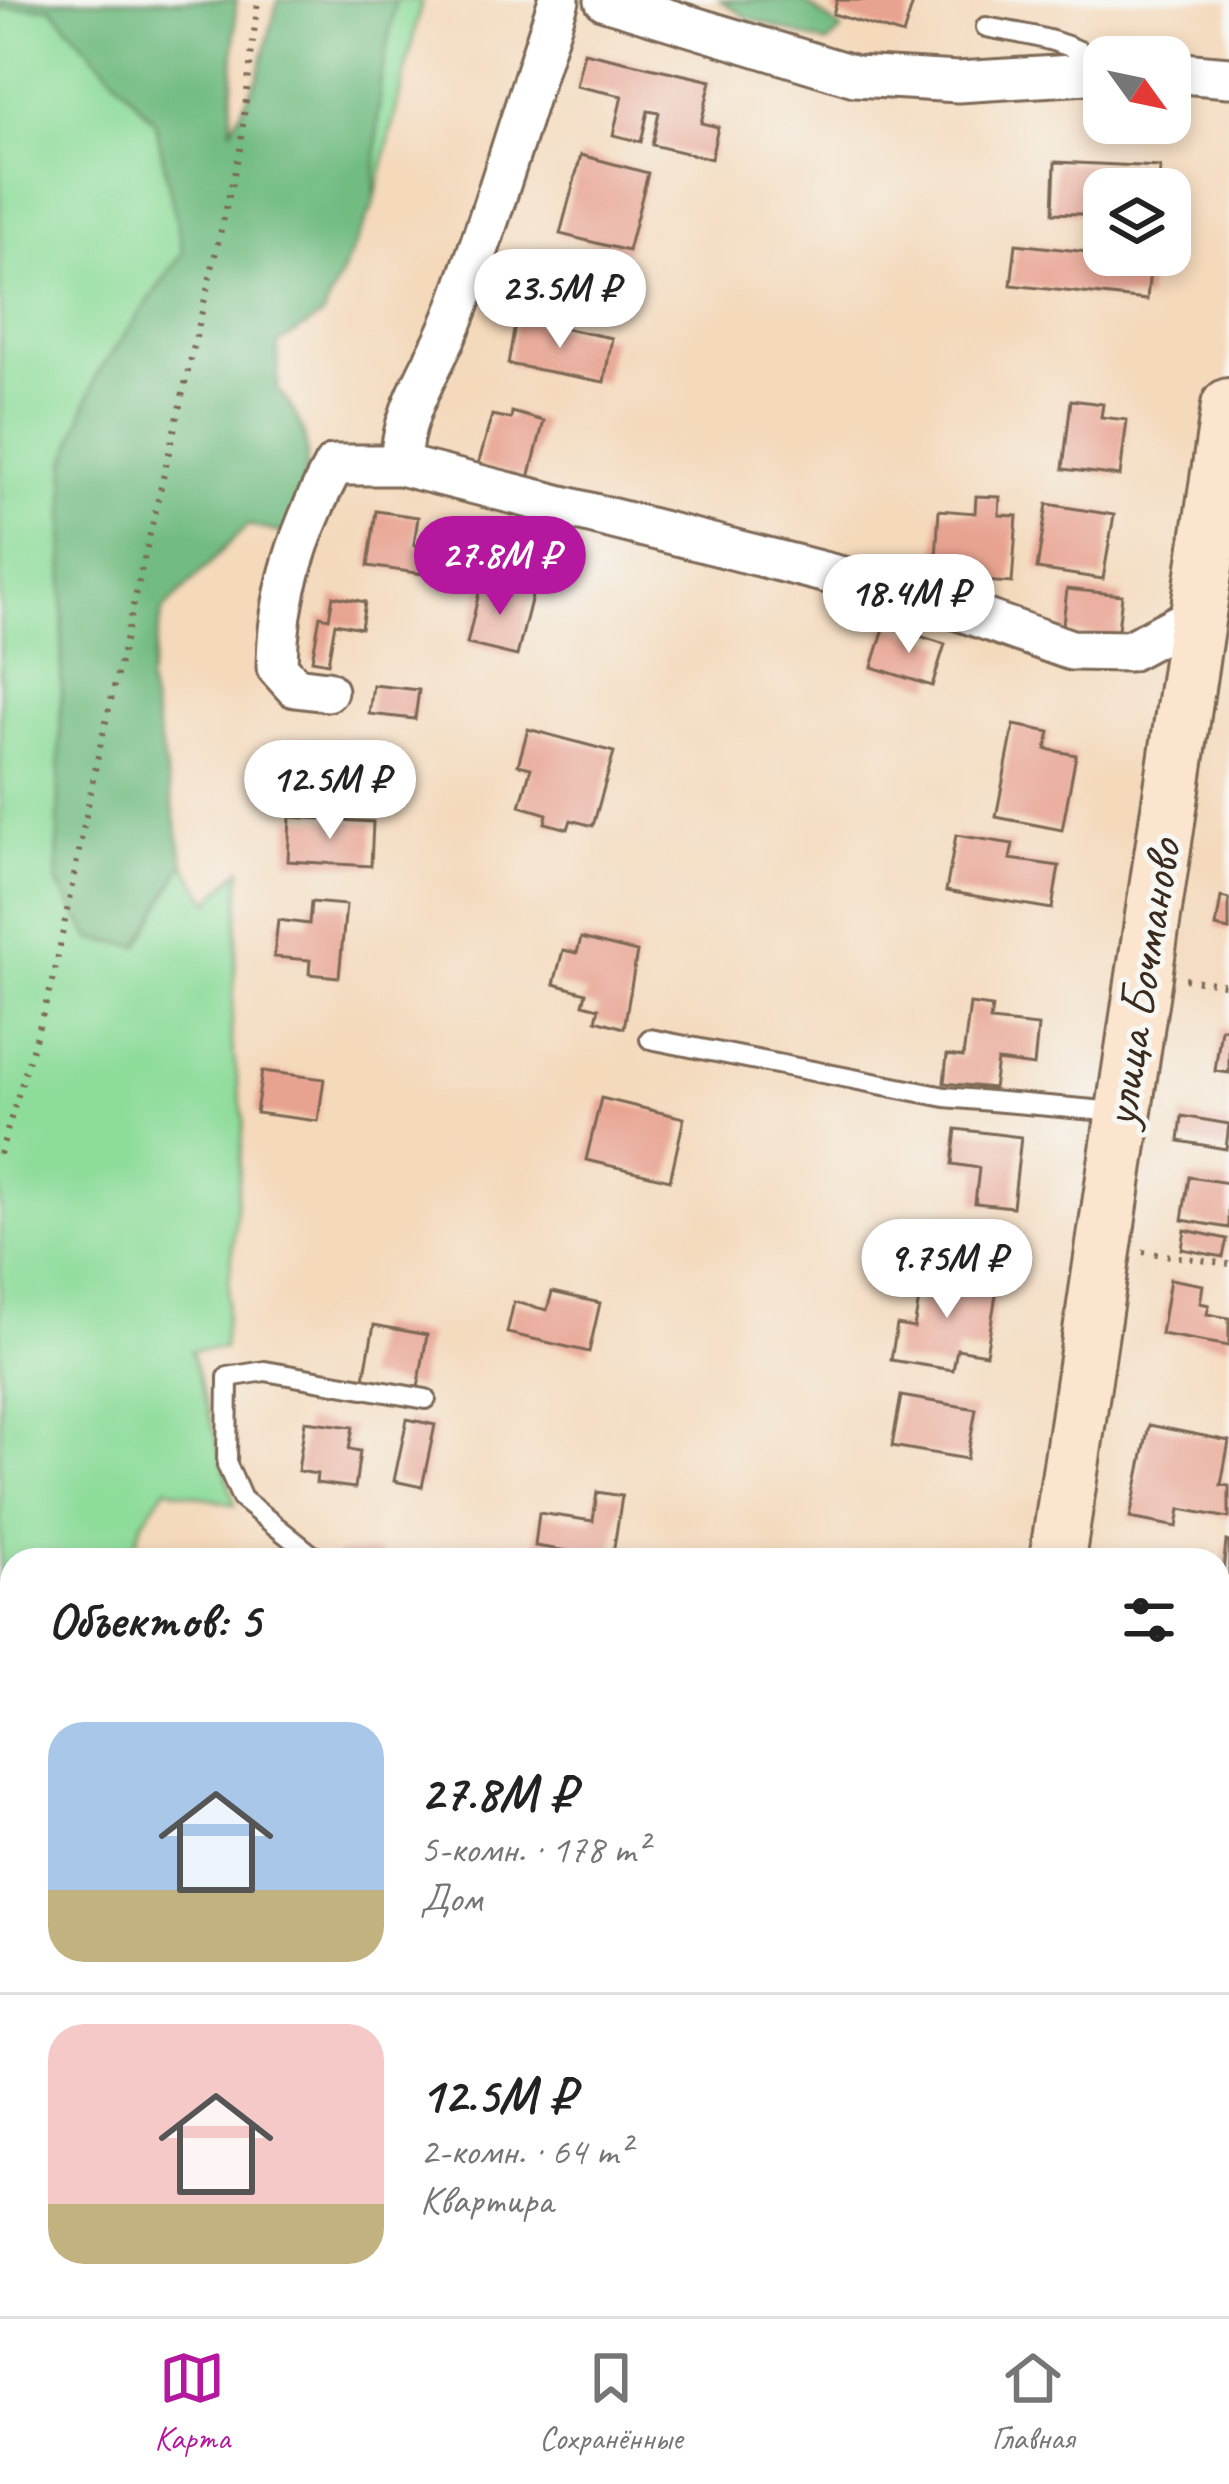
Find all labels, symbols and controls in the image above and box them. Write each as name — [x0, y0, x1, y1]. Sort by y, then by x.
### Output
north arrow — [1083, 36, 1191, 144]
map controls — [1083, 36, 1191, 276]
button: layers — [1083, 168, 1191, 276]
pin: 23.5M ₽ — [449, 249, 671, 351]
text: 23.5M ₽ — [501, 263, 619, 312]
pin: 27.8M ₽ — [389, 516, 611, 618]
text: 27.8M ₽ — [441, 530, 559, 579]
pin: 18.4M ₽ — [798, 554, 1020, 656]
text: 18.4M ₽ — [850, 568, 968, 617]
pin: 12.5M ₽ — [219, 740, 441, 842]
text: 12.5M ₽ — [271, 754, 389, 803]
street label: улица Бочманово — [1086, 832, 1196, 1134]
pin: 9.75M ₽ — [836, 1219, 1058, 1321]
text: 9.75M ₽ — [888, 1233, 1006, 1282]
icon: filters — [1116, 1587, 1182, 1653]
text: Объектов: 5 — [48, 1588, 260, 1652]
text: 27.8M ₽ — [420, 1761, 575, 1825]
icon: home — [144, 1770, 288, 1914]
text: 5-комн. · 178 m² — [420, 1825, 648, 1874]
text: Дом — [420, 1874, 482, 1923]
text: 12.5M ₽ — [420, 2063, 574, 2127]
icon: home — [144, 2072, 288, 2216]
text: 2-комн. · 64 m² — [420, 2127, 630, 2176]
text: Квартира — [420, 2176, 553, 2225]
tab: Карта — [155, 2345, 230, 2459]
tab: Сохранённые — [539, 2345, 683, 2459]
tab: Главная — [992, 2345, 1074, 2459]

